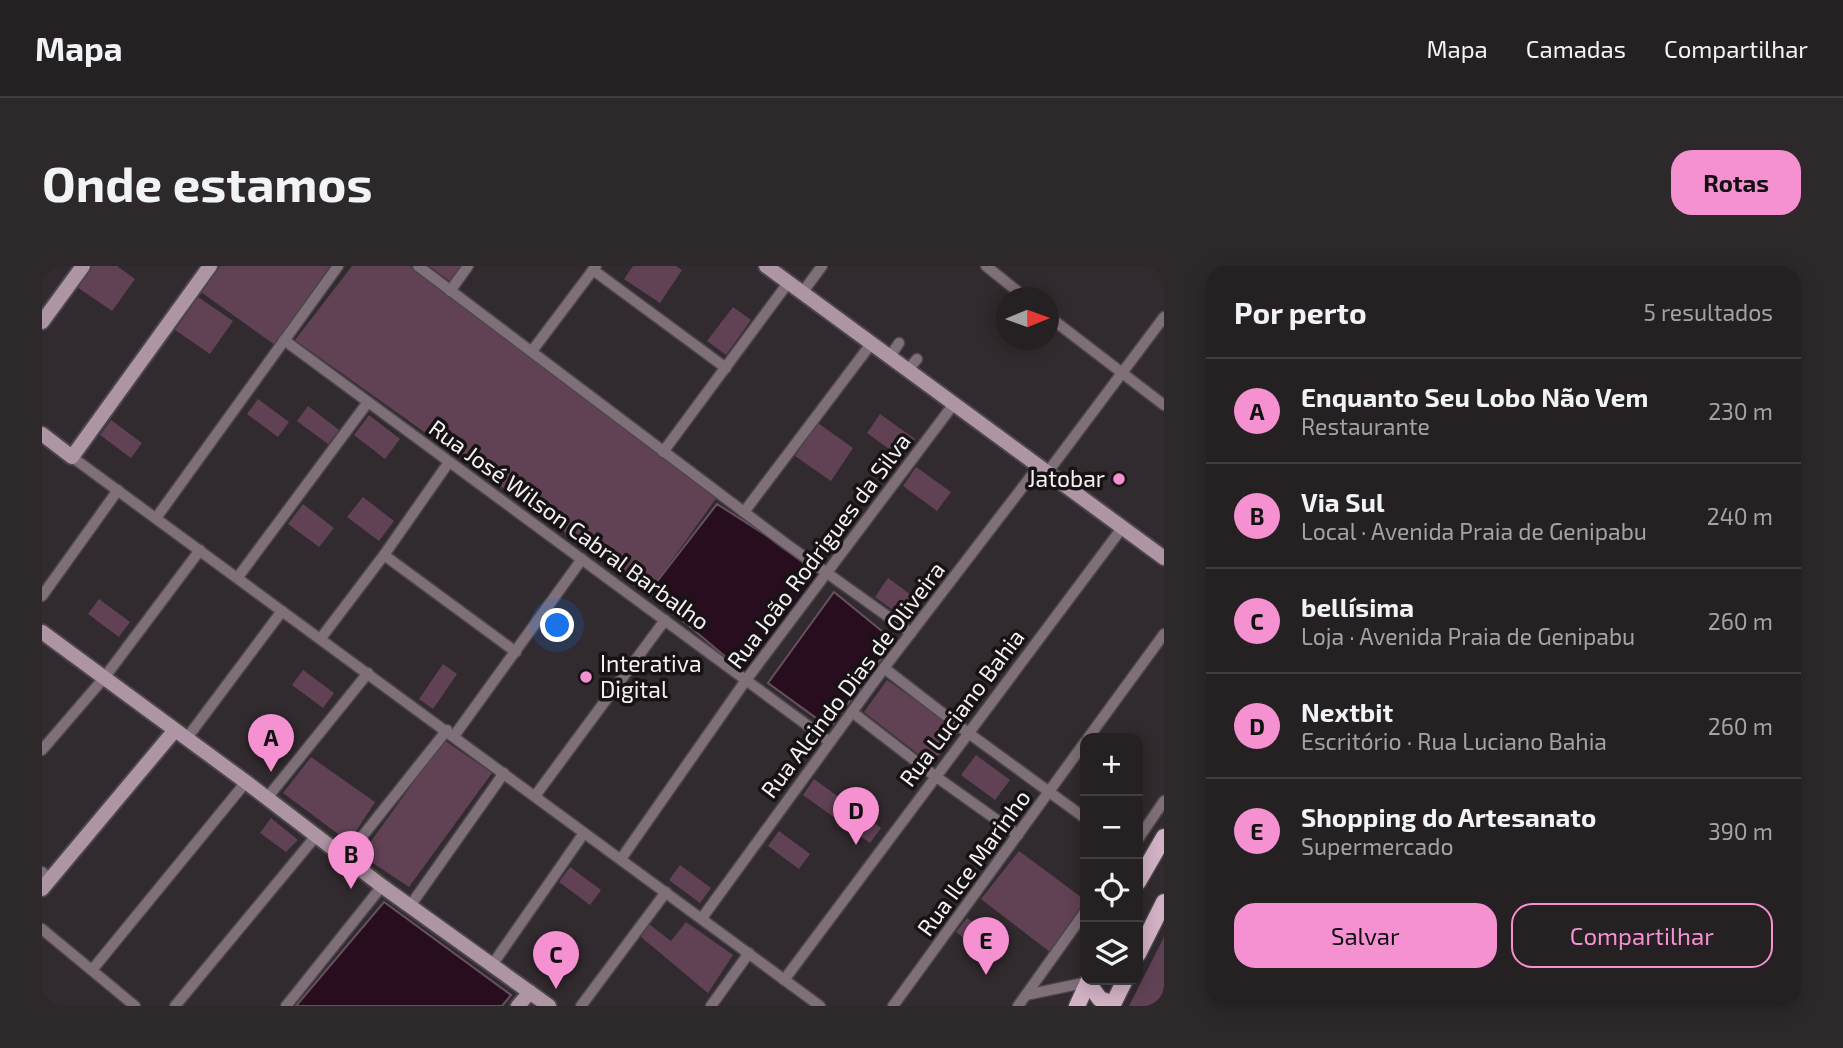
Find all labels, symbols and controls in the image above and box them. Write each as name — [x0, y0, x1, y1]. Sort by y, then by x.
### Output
text: Mapa — [35, 28, 123, 68]
text: Mapa — [1426, 34, 1488, 63]
text: Camadas — [1526, 34, 1626, 63]
text: Compartilhar — [1664, 34, 1808, 63]
button: Rotas — [1671, 150, 1801, 215]
text: Onde estamos — [42, 153, 372, 212]
north arrow — [996, 287, 1059, 350]
text: Por perto — [1234, 294, 1367, 330]
text: 5 resultados — [1643, 298, 1773, 326]
text: Enquanto Seu Lobo Não Vem — [1301, 381, 1648, 412]
text: A — [1249, 397, 1265, 425]
text: 230 m — [1708, 397, 1773, 425]
text: Restaurante — [1301, 412, 1430, 440]
street label: Rua José Wilson Cabral Barbalho — [424, 413, 715, 635]
street label: Rua João Rodrigues da Silva — [721, 427, 916, 674]
place label: Jatobar — [1028, 464, 1105, 492]
marker: Jatobar — [1111, 471, 1127, 487]
text: Via Sul — [1301, 486, 1384, 517]
text: B — [1250, 502, 1264, 530]
text: 240 m — [1707, 502, 1773, 530]
text: Local · Avenida Praia de Genipabu — [1301, 517, 1647, 545]
street label: Rua Alcindo Dias de Oliveira — [754, 556, 950, 803]
text: bellísima — [1301, 591, 1414, 622]
text: C — [1250, 607, 1264, 635]
text: 260 m — [1708, 607, 1773, 635]
your location — [540, 608, 574, 642]
text: Loja · Avenida Praia de Genipabu — [1301, 622, 1635, 650]
street label: Rua Luciano Bahia — [893, 623, 1029, 792]
place label: Interativa Digital — [600, 649, 702, 703]
marker: Interativa Digital — [578, 669, 594, 685]
text: Nextbit — [1301, 696, 1393, 727]
text: D — [1249, 712, 1265, 740]
text: 260 m — [1708, 712, 1773, 740]
pin: A — [248, 714, 294, 772]
text: Escritório · Rua Luciano Bahia — [1301, 727, 1607, 755]
map controls — [1080, 733, 1143, 985]
button: + — [1080, 733, 1143, 796]
street label: Rua Ilce Marinho — [911, 784, 1036, 941]
pin: D — [833, 787, 879, 845]
button: − — [1080, 796, 1143, 859]
text: Shopping do Artesanato — [1301, 801, 1596, 832]
text: E — [1250, 817, 1264, 845]
text: 390 m — [1708, 817, 1773, 845]
pin: B — [328, 831, 374, 889]
text: Supermercado — [1301, 832, 1453, 860]
button: locate — [1080, 859, 1143, 922]
button: Salvar — [1234, 903, 1497, 968]
button: Compartilhar — [1511, 903, 1773, 968]
pin: E — [963, 917, 1009, 975]
button: layers — [1080, 922, 1143, 985]
pin: C — [533, 931, 579, 989]

